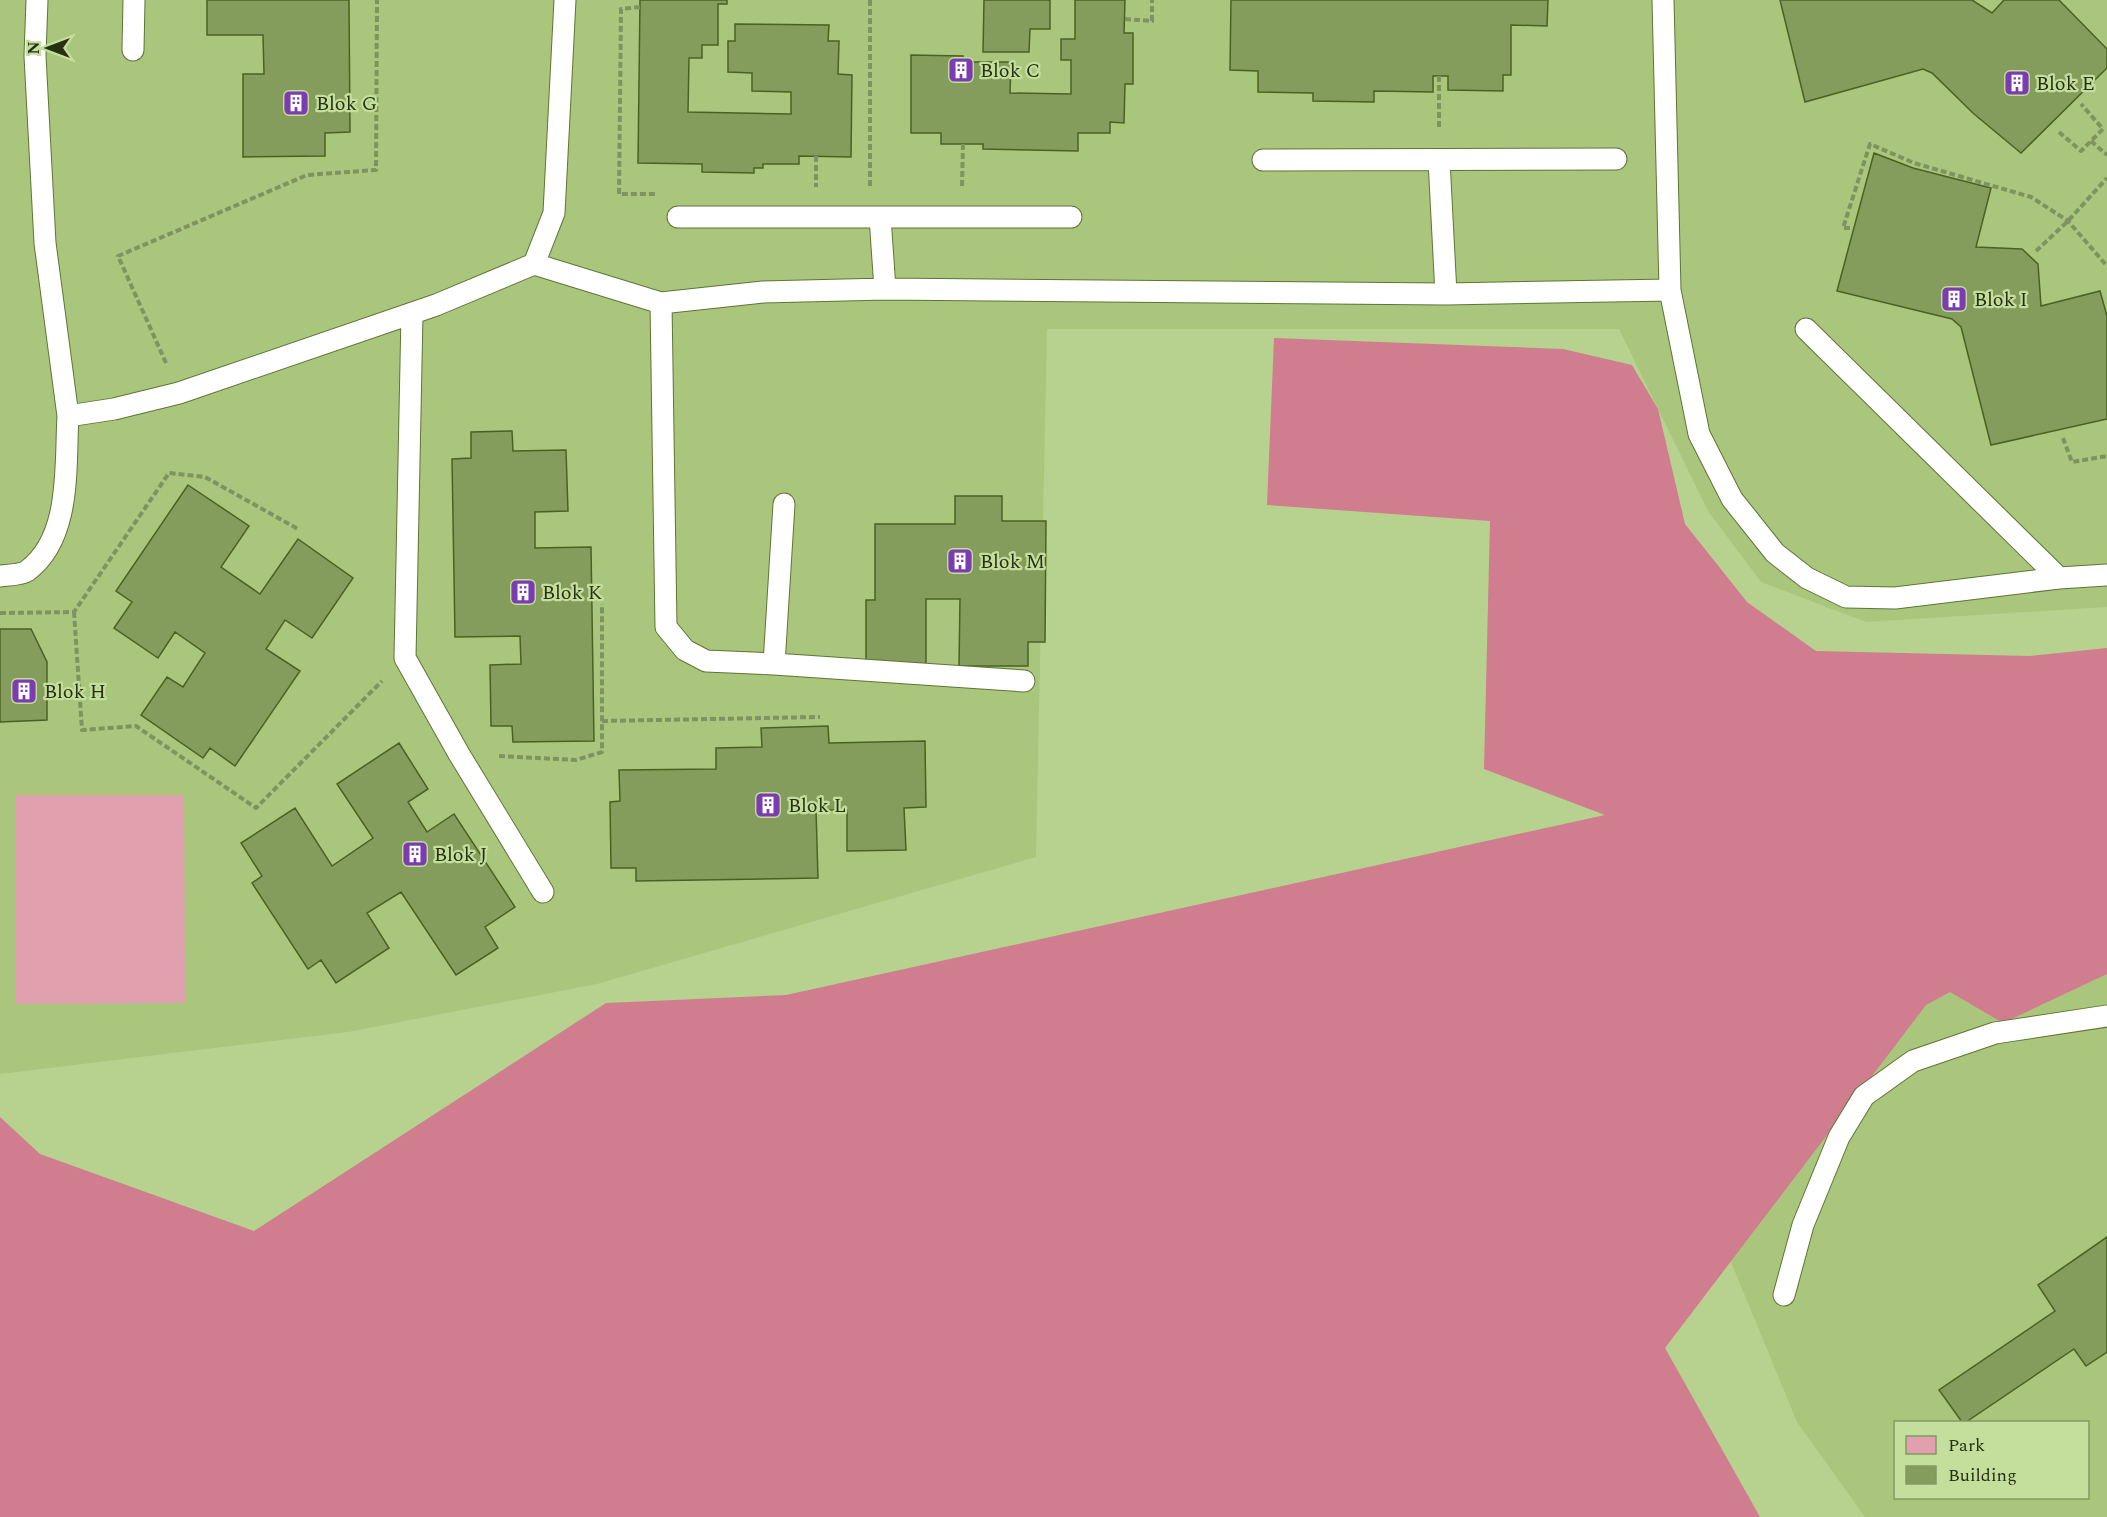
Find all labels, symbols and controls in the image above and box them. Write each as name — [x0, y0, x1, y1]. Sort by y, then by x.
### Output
north arrow — [18, 18, 78, 78]
text: N — [22, 41, 46, 55]
building icon: Blok C — [946, 55, 976, 85]
place label: Blok C — [980, 56, 1040, 86]
building icon: Blok E — [2002, 68, 2032, 98]
place label: Blok E — [2036, 69, 2095, 99]
building icon: Blok G — [281, 88, 311, 118]
place label: Blok G — [316, 89, 377, 119]
building icon: Blok I — [1939, 284, 1969, 314]
place label: Blok I — [1974, 285, 2028, 315]
building icon: Blok M — [945, 546, 975, 576]
place label: Blok M — [980, 547, 1045, 577]
building icon: Blok K — [508, 577, 538, 607]
place label: Blok K — [542, 578, 603, 608]
building icon: Blok H — [9, 676, 39, 706]
place label: Blok H — [44, 677, 106, 707]
building icon: Blok L — [753, 790, 783, 820]
place label: Blok L — [788, 791, 846, 821]
building icon: Blok J — [400, 839, 430, 869]
place label: Blok J — [434, 840, 488, 870]
legend — [1894, 1421, 2089, 1499]
text: Park — [1948, 1432, 1985, 1459]
text: Building — [1948, 1462, 2017, 1489]

